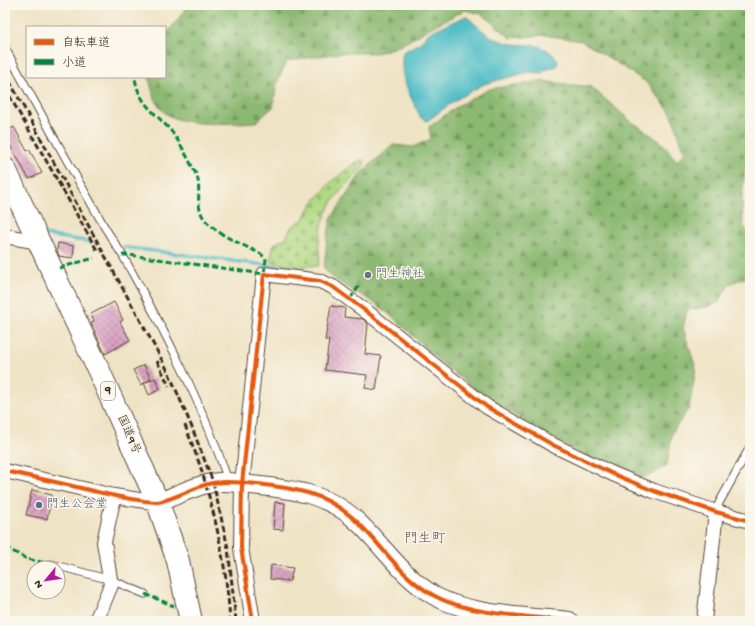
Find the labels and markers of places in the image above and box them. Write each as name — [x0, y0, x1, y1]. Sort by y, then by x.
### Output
place label: 門生神社 — [376, 267, 424, 282]
marker: 門生神社 — [363, 270, 373, 280]
place label: 門生公会堂 — [47, 497, 107, 512]
marker: 門生公会堂 — [34, 500, 44, 510]

